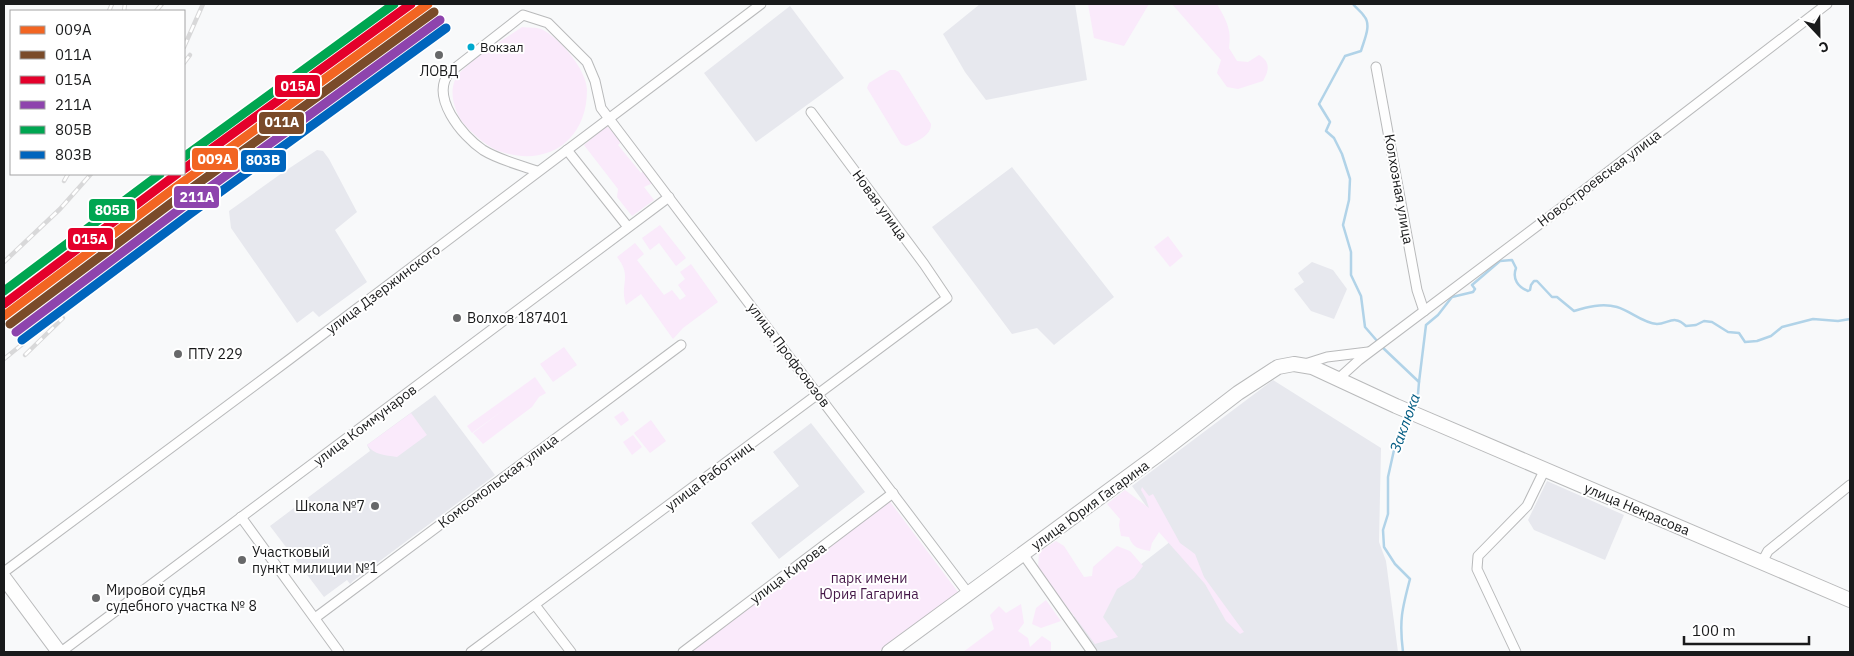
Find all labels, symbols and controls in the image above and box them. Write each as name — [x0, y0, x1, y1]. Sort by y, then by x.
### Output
legend — [10, 10, 185, 175]
north arrow — [1794, 10, 1844, 60]
text: 009А — [55, 20, 92, 39]
text: С — [1816, 37, 1831, 57]
place label: Вокзал — [480, 39, 524, 56]
marker: Вокзал — [466, 42, 476, 52]
text: 011А — [55, 45, 92, 64]
marker: ЛОВД — [433, 49, 445, 61]
place label: ЛОВД — [420, 62, 458, 80]
text: 015А — [55, 70, 92, 89]
line badge: 015А — [274, 74, 321, 98]
text: 015А — [281, 77, 316, 95]
text: 211А — [55, 95, 92, 114]
line badge: 011А — [258, 111, 305, 135]
text: 011А — [265, 113, 300, 131]
text: 805В — [55, 120, 92, 139]
street label: Новостроевская улица — [1534, 125, 1665, 230]
street label: Колхозная улица — [1380, 132, 1418, 246]
text: 803В — [55, 145, 92, 164]
line badge: 009А — [191, 147, 239, 171]
line badge: 803В — [240, 149, 287, 173]
text: 009А — [198, 150, 233, 168]
text: 803В — [246, 151, 280, 169]
street label: Новая улица — [848, 166, 912, 244]
line badge: 211А — [173, 185, 220, 209]
text: 211А — [180, 188, 215, 206]
line badge: 805В — [88, 198, 136, 222]
text: 805В — [95, 201, 129, 219]
line badge: 015А — [67, 227, 114, 251]
text: 015А — [73, 230, 108, 248]
street label: улица Дзержинского — [322, 240, 444, 338]
street label: улица Профсоюзов — [744, 299, 834, 411]
place label: Волхов 187401 — [467, 309, 568, 327]
marker: Волхов 187401 — [451, 312, 463, 324]
place label: ПТУ 229 — [188, 345, 243, 363]
marker: ПТУ 229 — [172, 348, 184, 360]
street label: улица Коммунаров — [310, 380, 420, 470]
water label: Заклюка — [1385, 391, 1424, 455]
street label: Комсомольская улица — [434, 430, 562, 532]
street label: улица Работниц — [662, 437, 757, 515]
street label: улица Юрия Гагарина — [1028, 456, 1153, 554]
street label: улица Некрасова — [1581, 479, 1693, 540]
place label: Школа №7 — [295, 497, 365, 515]
marker: Школа №7 — [369, 500, 381, 512]
street label: улица Кирова — [746, 538, 830, 607]
place label: Участковый пункт милиции №1 — [252, 543, 378, 577]
marker: Участковый пункт милиции №1 — [236, 554, 248, 566]
park label: парк имени Юрия Гагарина — [819, 569, 919, 603]
place label: Мировой судья судебного участка № 8 — [106, 581, 257, 615]
marker: Мировой судья судебного участка № 8 — [90, 592, 102, 604]
scale bar — [1684, 614, 1809, 646]
text: 100 m — [1692, 621, 1736, 640]

